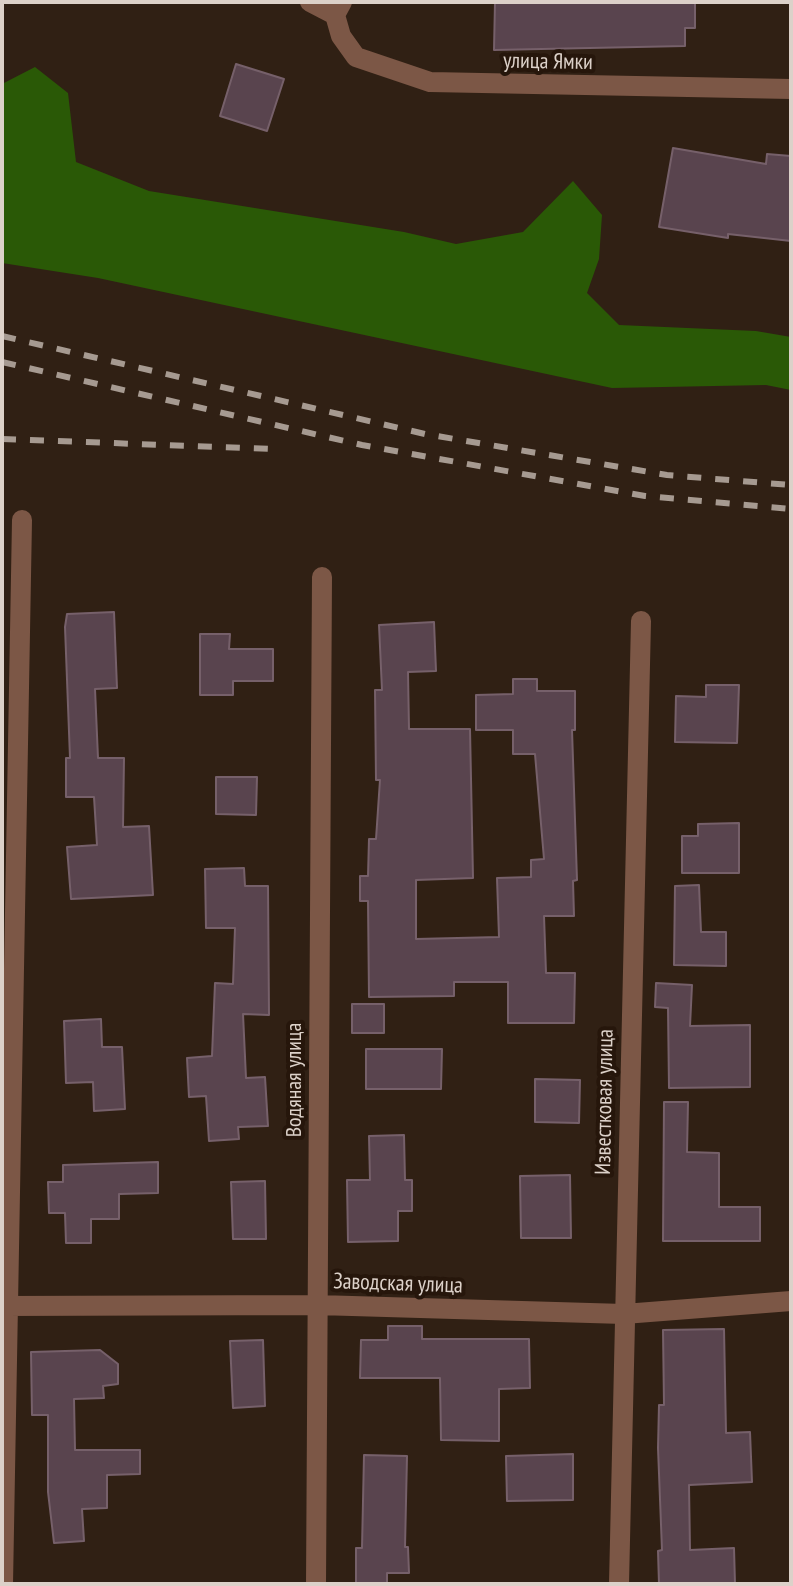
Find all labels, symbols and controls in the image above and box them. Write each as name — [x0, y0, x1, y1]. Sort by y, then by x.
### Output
street label: улица Ямки — [503, 48, 593, 76]
street label: Водяная улица — [282, 1023, 308, 1137]
street label: Известковая улица — [591, 1029, 619, 1175]
street label: Заводская улица — [333, 1269, 463, 1299]

